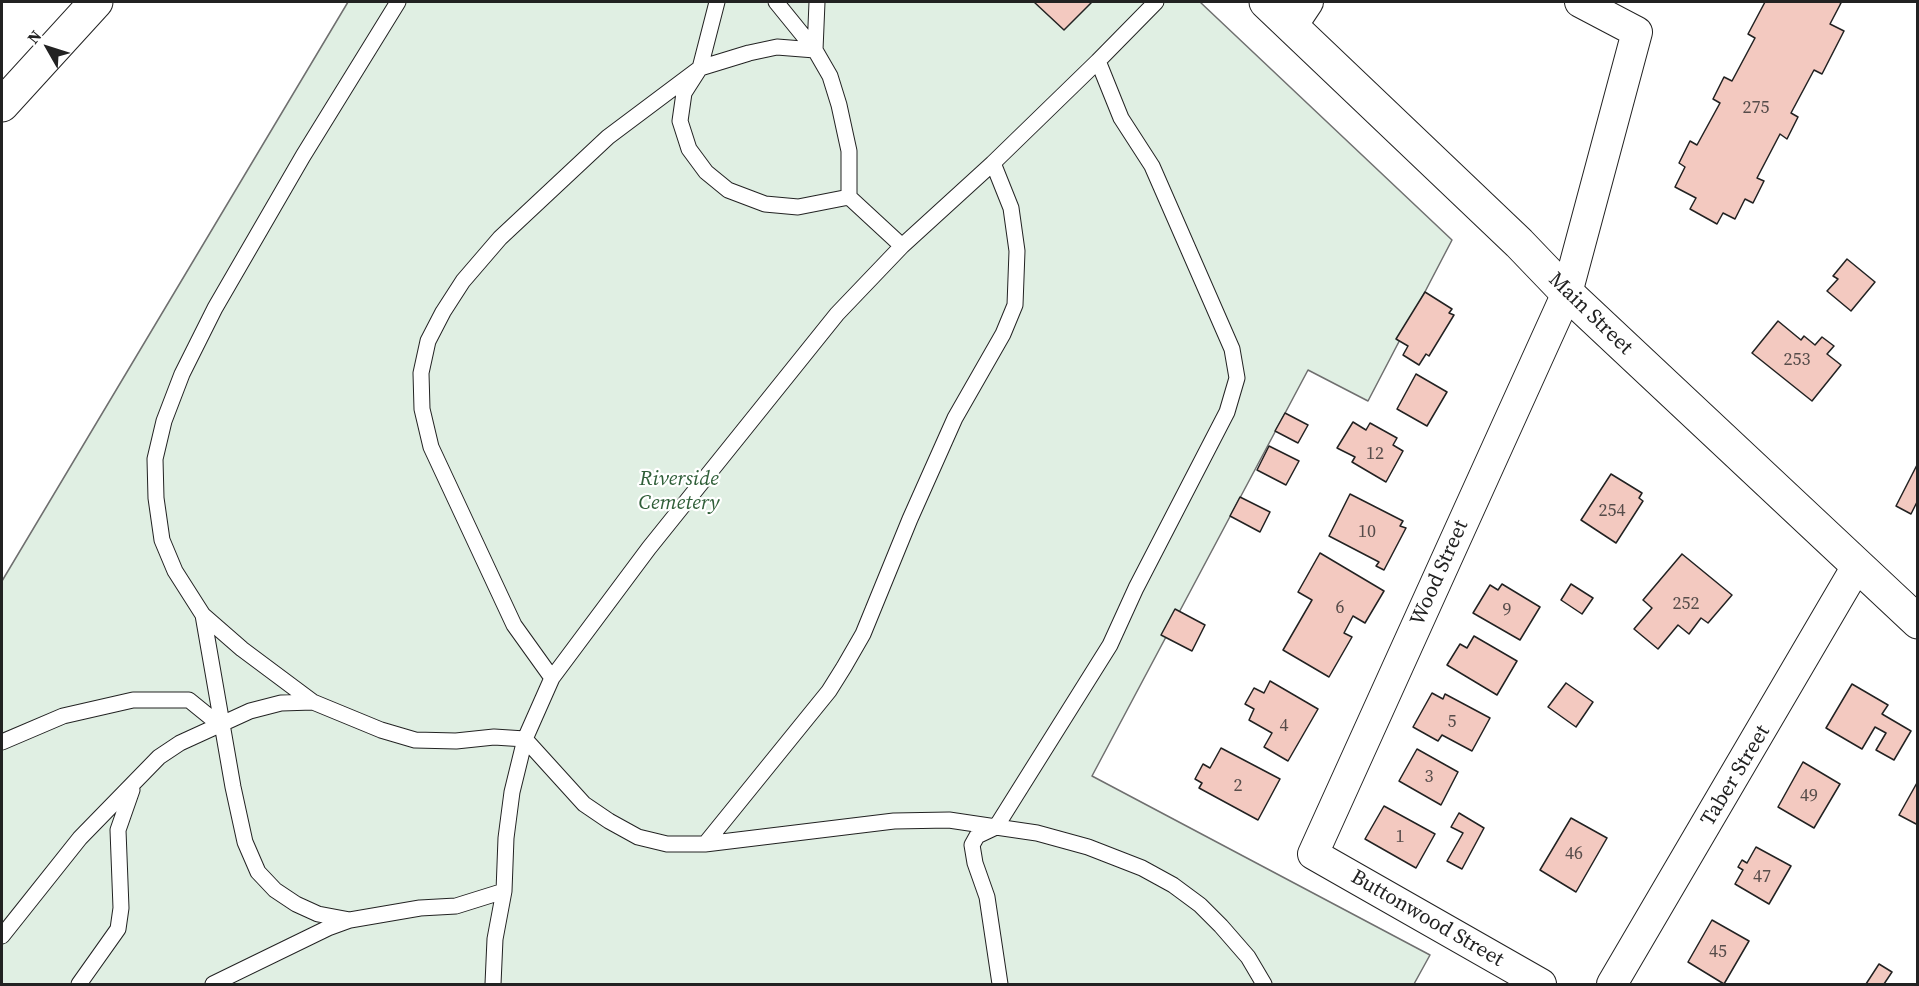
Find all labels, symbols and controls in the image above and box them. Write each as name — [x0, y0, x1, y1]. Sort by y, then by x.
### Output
north arrow — [18, 18, 78, 78]
text: N — [22, 25, 46, 48]
house number: 275 — [1743, 97, 1769, 119]
street label: Main Street — [1543, 268, 1637, 360]
house number: 253 — [1784, 349, 1810, 371]
house number: 12 — [1366, 443, 1384, 465]
park label: Riverside Cemetery — [639, 467, 719, 517]
house number: 254 — [1599, 500, 1625, 522]
street label: Wood Street — [1406, 516, 1474, 630]
house number: 10 — [1358, 521, 1376, 543]
house number: 252 — [1673, 593, 1699, 615]
house number: 6 — [1336, 597, 1344, 619]
house number: 9 — [1503, 599, 1511, 621]
house number: 5 — [1448, 711, 1456, 733]
house number: 4 — [1280, 715, 1288, 737]
street label: Taber Street — [1696, 721, 1776, 831]
house number: 3 — [1425, 766, 1433, 788]
house number: 2 — [1234, 775, 1242, 797]
house number: 49 — [1800, 785, 1818, 807]
house number: 1 — [1396, 826, 1404, 848]
house number: 46 — [1565, 843, 1583, 865]
street label: Buttonwood Street — [1346, 865, 1508, 973]
house number: 47 — [1753, 866, 1771, 888]
house number: 45 — [1709, 941, 1727, 963]

